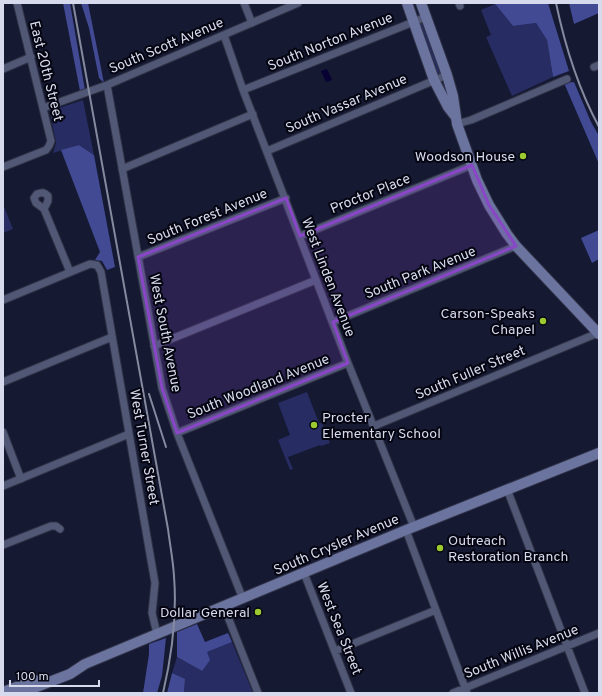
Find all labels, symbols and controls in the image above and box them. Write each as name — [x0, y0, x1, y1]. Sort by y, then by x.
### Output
street label: South Norton Avenue — [265, 9, 396, 75]
street label: South Scott Avenue — [107, 15, 226, 78]
street label: East 20th Street — [25, 19, 66, 123]
street label: South Vassar Avenue — [283, 71, 410, 138]
place label: Woodson House — [415, 149, 515, 166]
marker: Woodson House — [518, 151, 528, 161]
street label: Proctor Place — [328, 171, 413, 218]
street label: South Forest Avenue — [145, 185, 270, 249]
street label: West Linden Avenue — [297, 216, 358, 340]
street label: South Park Avenue — [362, 243, 479, 303]
street label: West South Avenue — [145, 273, 184, 394]
place label: Carson-Speaks Chapel — [441, 306, 535, 339]
marker: Carson-Speaks Chapel — [538, 316, 548, 326]
street label: South Fuller Street — [413, 343, 528, 404]
street label: South Woodland Avenue — [185, 351, 332, 424]
street label: West Turner Street — [125, 388, 162, 507]
place label: Procter Elementary School — [322, 410, 441, 443]
marker: Procter Elementary School — [309, 420, 319, 430]
street label: South Crysler Avenue — [271, 511, 402, 580]
place label: Outreach Restoration Branch — [448, 533, 568, 566]
marker: Outreach Restoration Branch — [435, 543, 445, 553]
street label: West Sea Street — [312, 580, 365, 677]
place label: Dollar General — [160, 605, 250, 622]
marker: Dollar General — [253, 607, 263, 617]
street label: South Willis Avenue — [462, 622, 581, 683]
scale bar — [10, 662, 99, 688]
text: 100 m — [16, 669, 49, 685]

